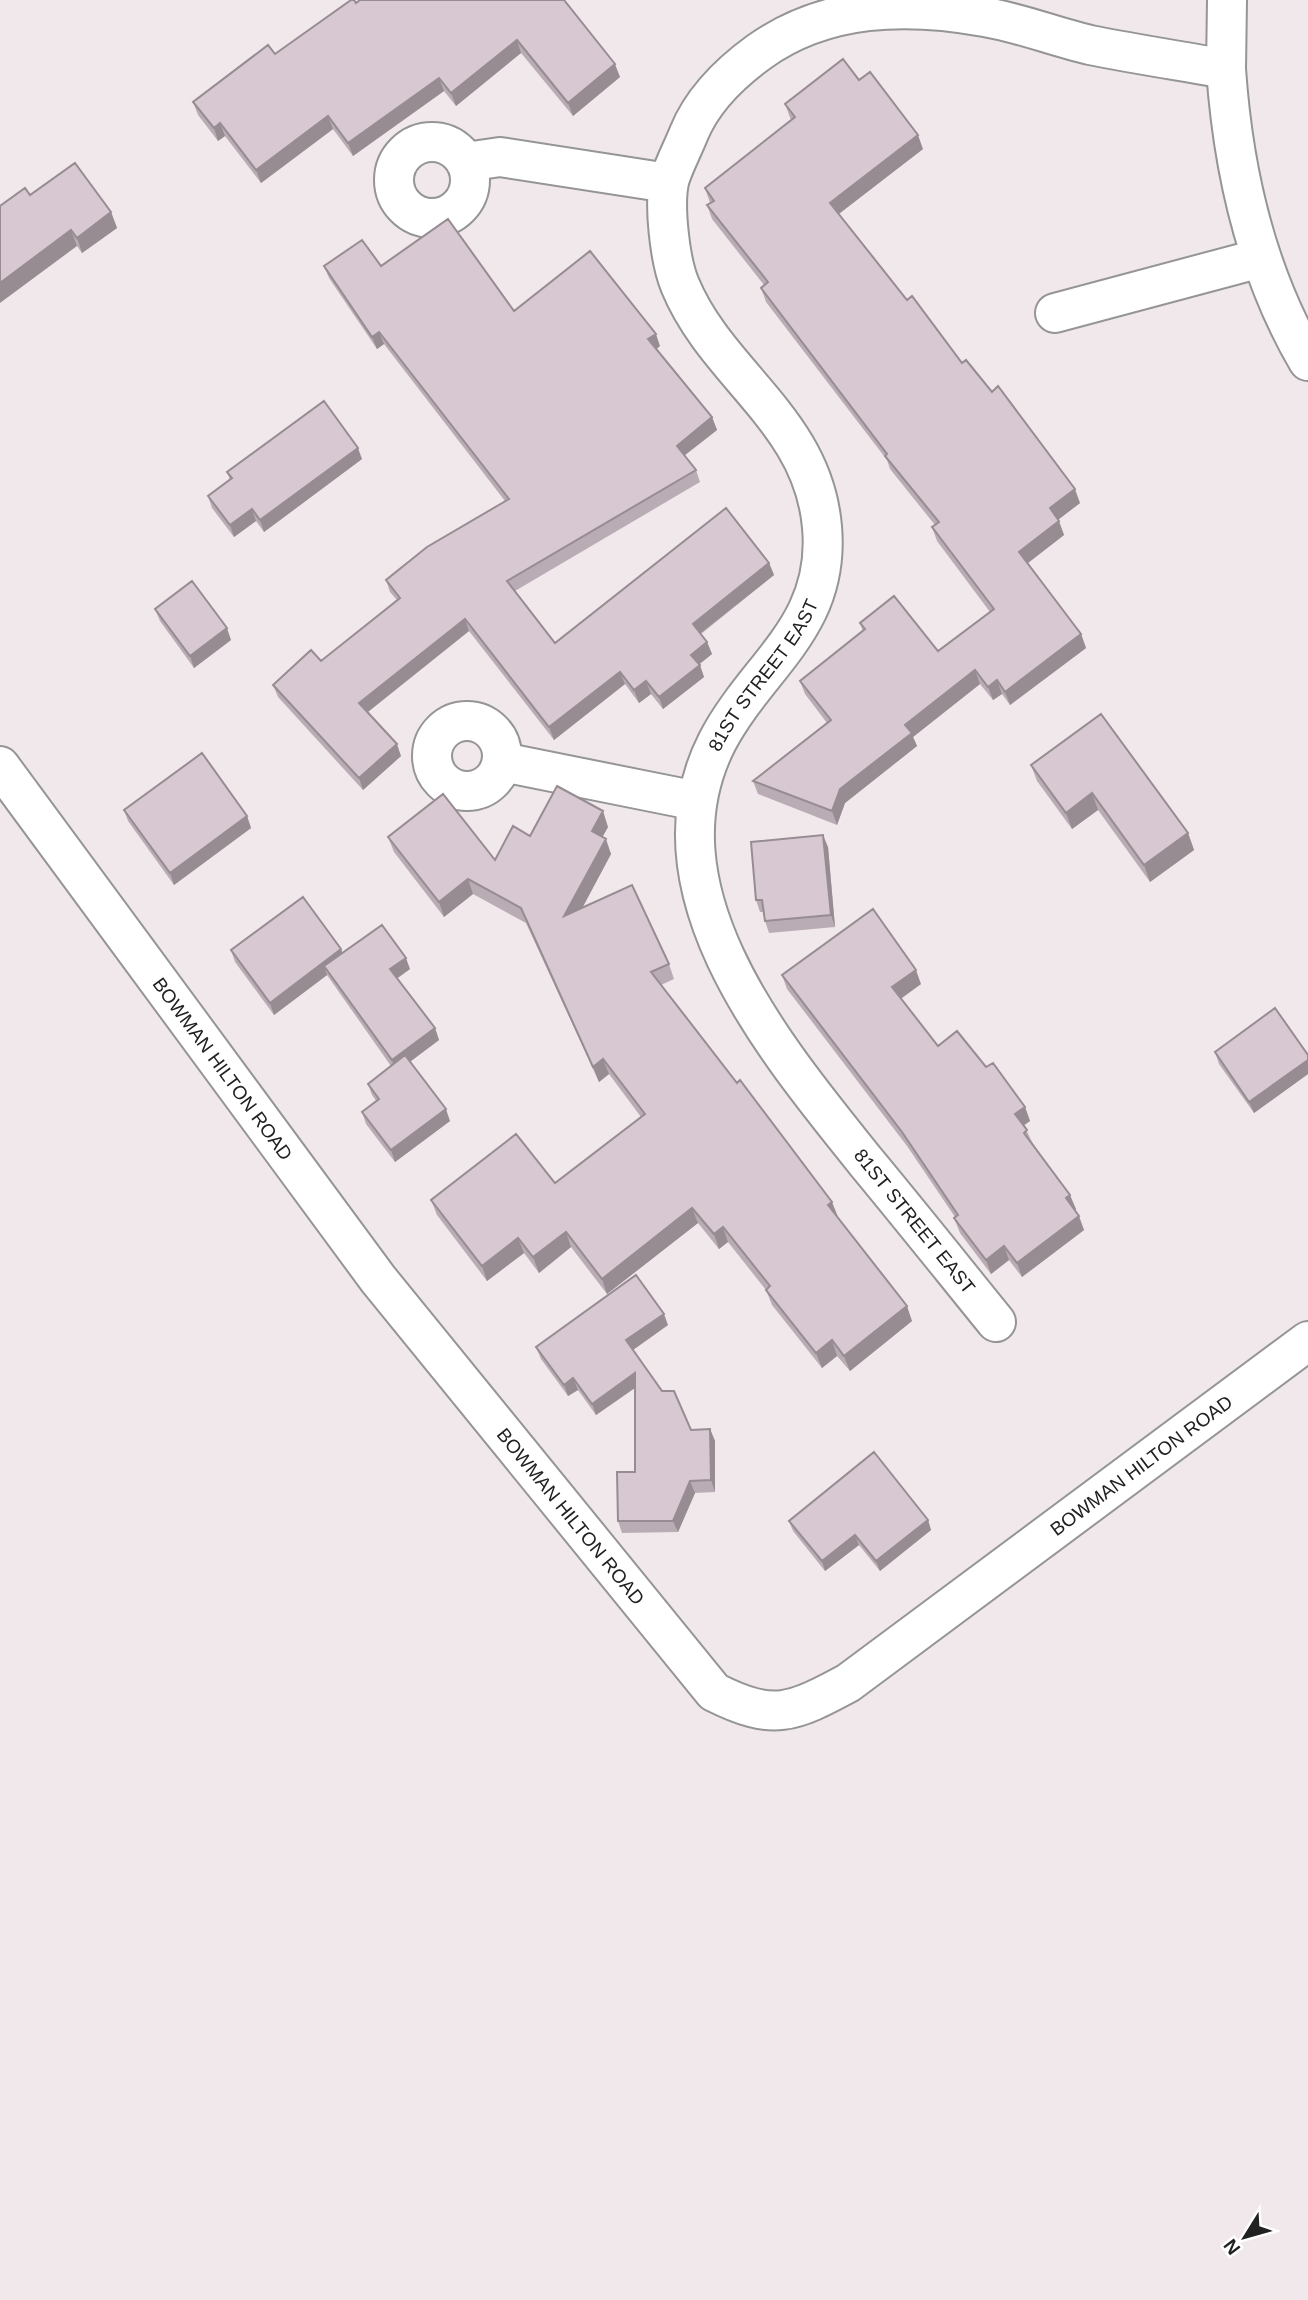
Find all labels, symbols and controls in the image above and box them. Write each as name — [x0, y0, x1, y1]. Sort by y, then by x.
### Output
street label: 81ST STREET EAST — [704, 596, 822, 755]
street label: BOWMAN HILTON ROAD — [149, 974, 297, 1164]
street label: 81ST STREET EAST — [850, 1145, 980, 1298]
street label: BOWMAN HILTON ROAD — [1046, 1391, 1236, 1540]
street label: BOWMAN HILTON ROAD — [493, 1424, 649, 1609]
north arrow — [1210, 2202, 1280, 2272]
text: N — [1219, 2235, 1244, 2259]

